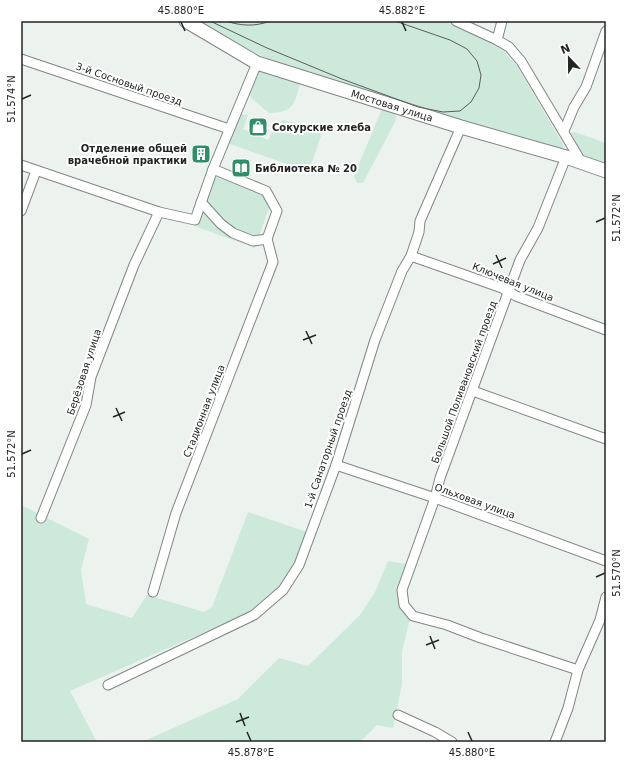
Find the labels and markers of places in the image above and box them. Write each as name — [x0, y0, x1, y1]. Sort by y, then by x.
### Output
shop icon: Сокурские хлеба — [247, 116, 269, 138]
place label: Сокурские хлеба — [272, 122, 371, 133]
place label: Отделение общей врачебной практики — [68, 143, 187, 166]
building icon: Отделение общей врачебной практики — [190, 143, 212, 165]
library icon: Библиотека № 20 — [230, 157, 252, 179]
place label: Библиотека № 20 — [255, 163, 357, 174]

